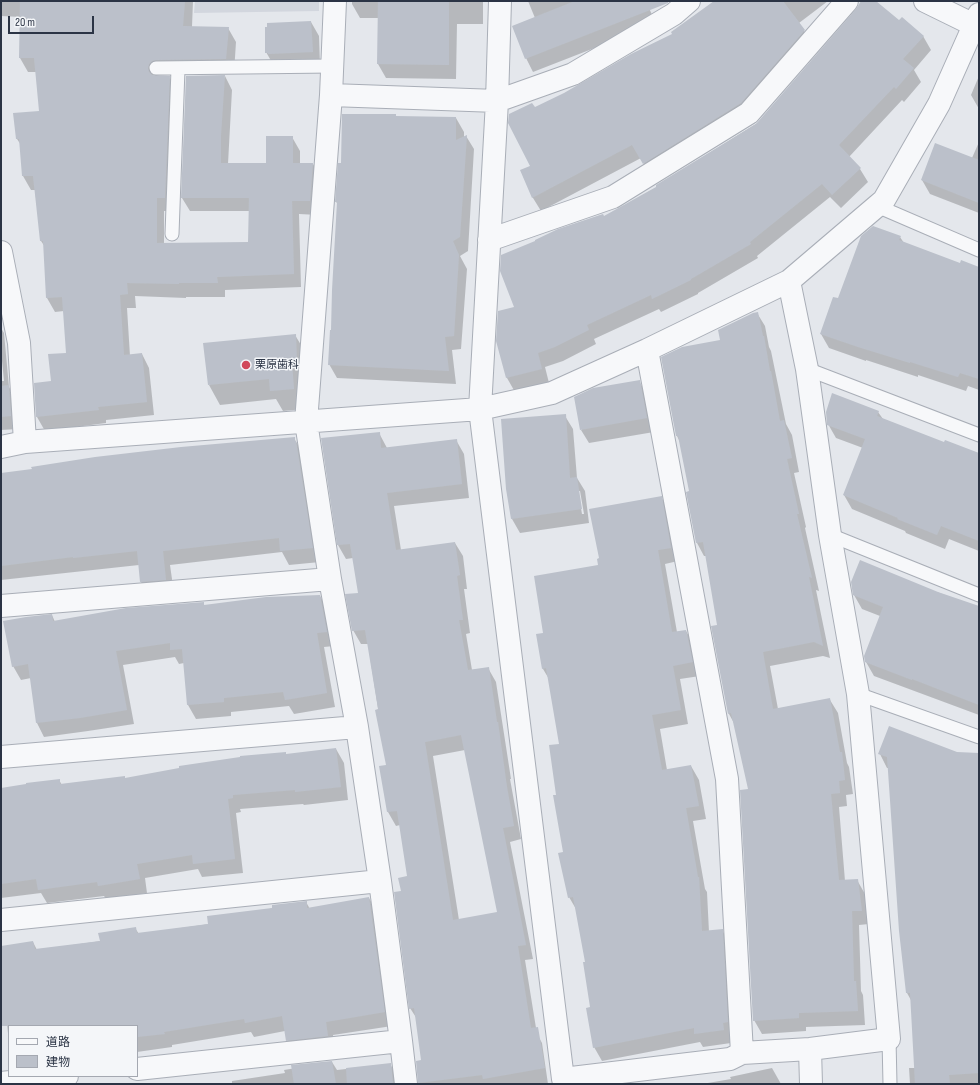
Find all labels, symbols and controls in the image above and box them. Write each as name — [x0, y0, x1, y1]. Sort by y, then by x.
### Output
scale bar — [10, 8, 96, 34]
text: 20 m — [15, 15, 35, 30]
place label: 栗原歯科 — [255, 358, 299, 372]
marker: 栗原歯科 — [240, 359, 252, 371]
legend — [8, 1025, 138, 1077]
text: 道路 — [46, 1035, 70, 1050]
text: 建物 — [46, 1055, 70, 1070]

